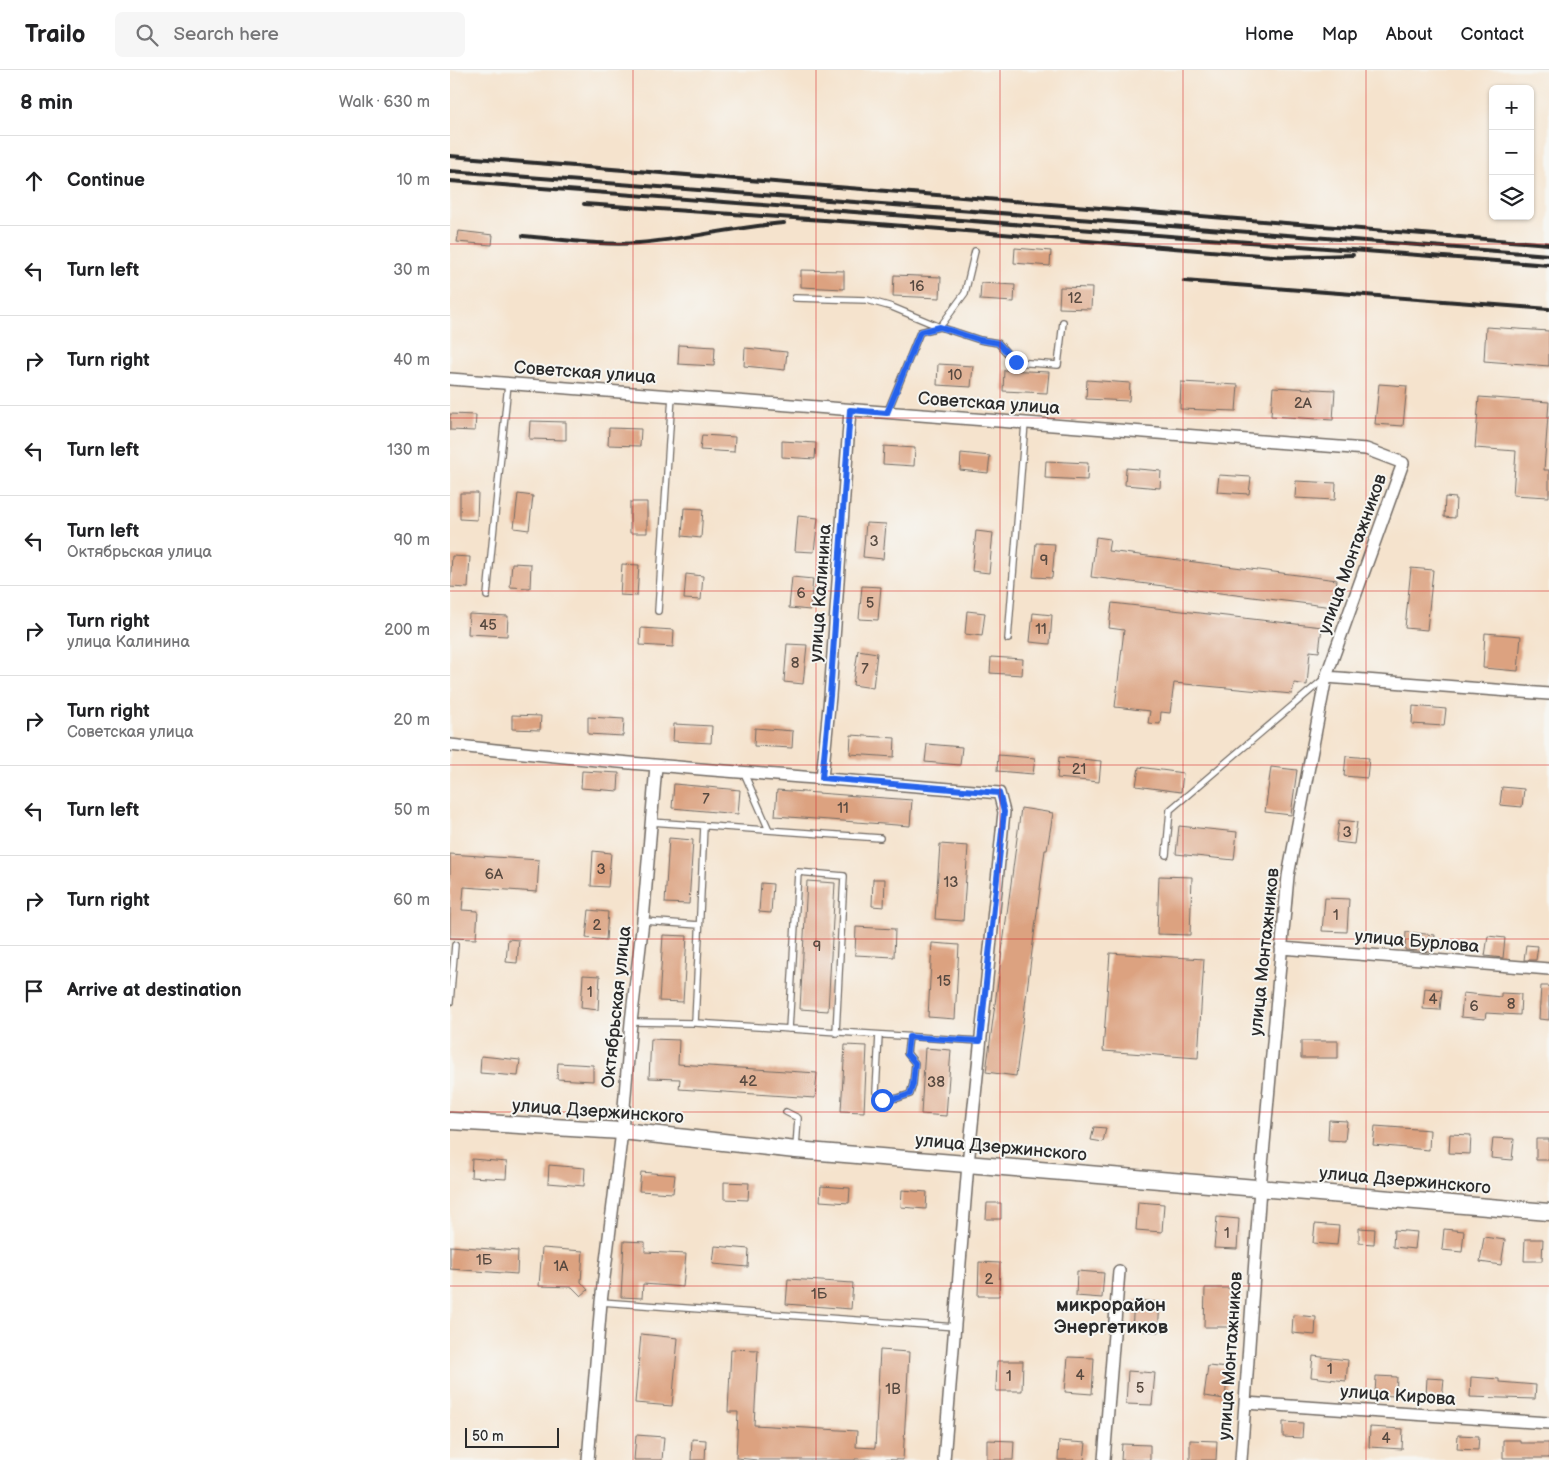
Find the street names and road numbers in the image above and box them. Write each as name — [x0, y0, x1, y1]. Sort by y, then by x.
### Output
street label: Советская улица — [513, 357, 657, 388]
street label: Советская улица — [917, 388, 1061, 419]
street label: улица Монтажников — [1314, 471, 1391, 637]
street label: улица Калинина — [805, 523, 836, 663]
street label: улица Монтажников — [1245, 866, 1284, 1037]
street label: Октябрьская улица — [598, 924, 636, 1089]
street label: улица Бурлова — [1354, 926, 1481, 957]
street label: улица Дзержинского — [511, 1095, 685, 1128]
street label: улица Дзержинского — [914, 1130, 1088, 1165]
street label: улица Дзержинского — [1318, 1163, 1492, 1198]
street label: улица Монтажников — [1214, 1271, 1247, 1441]
street label: улица Кирова — [1339, 1381, 1457, 1410]

